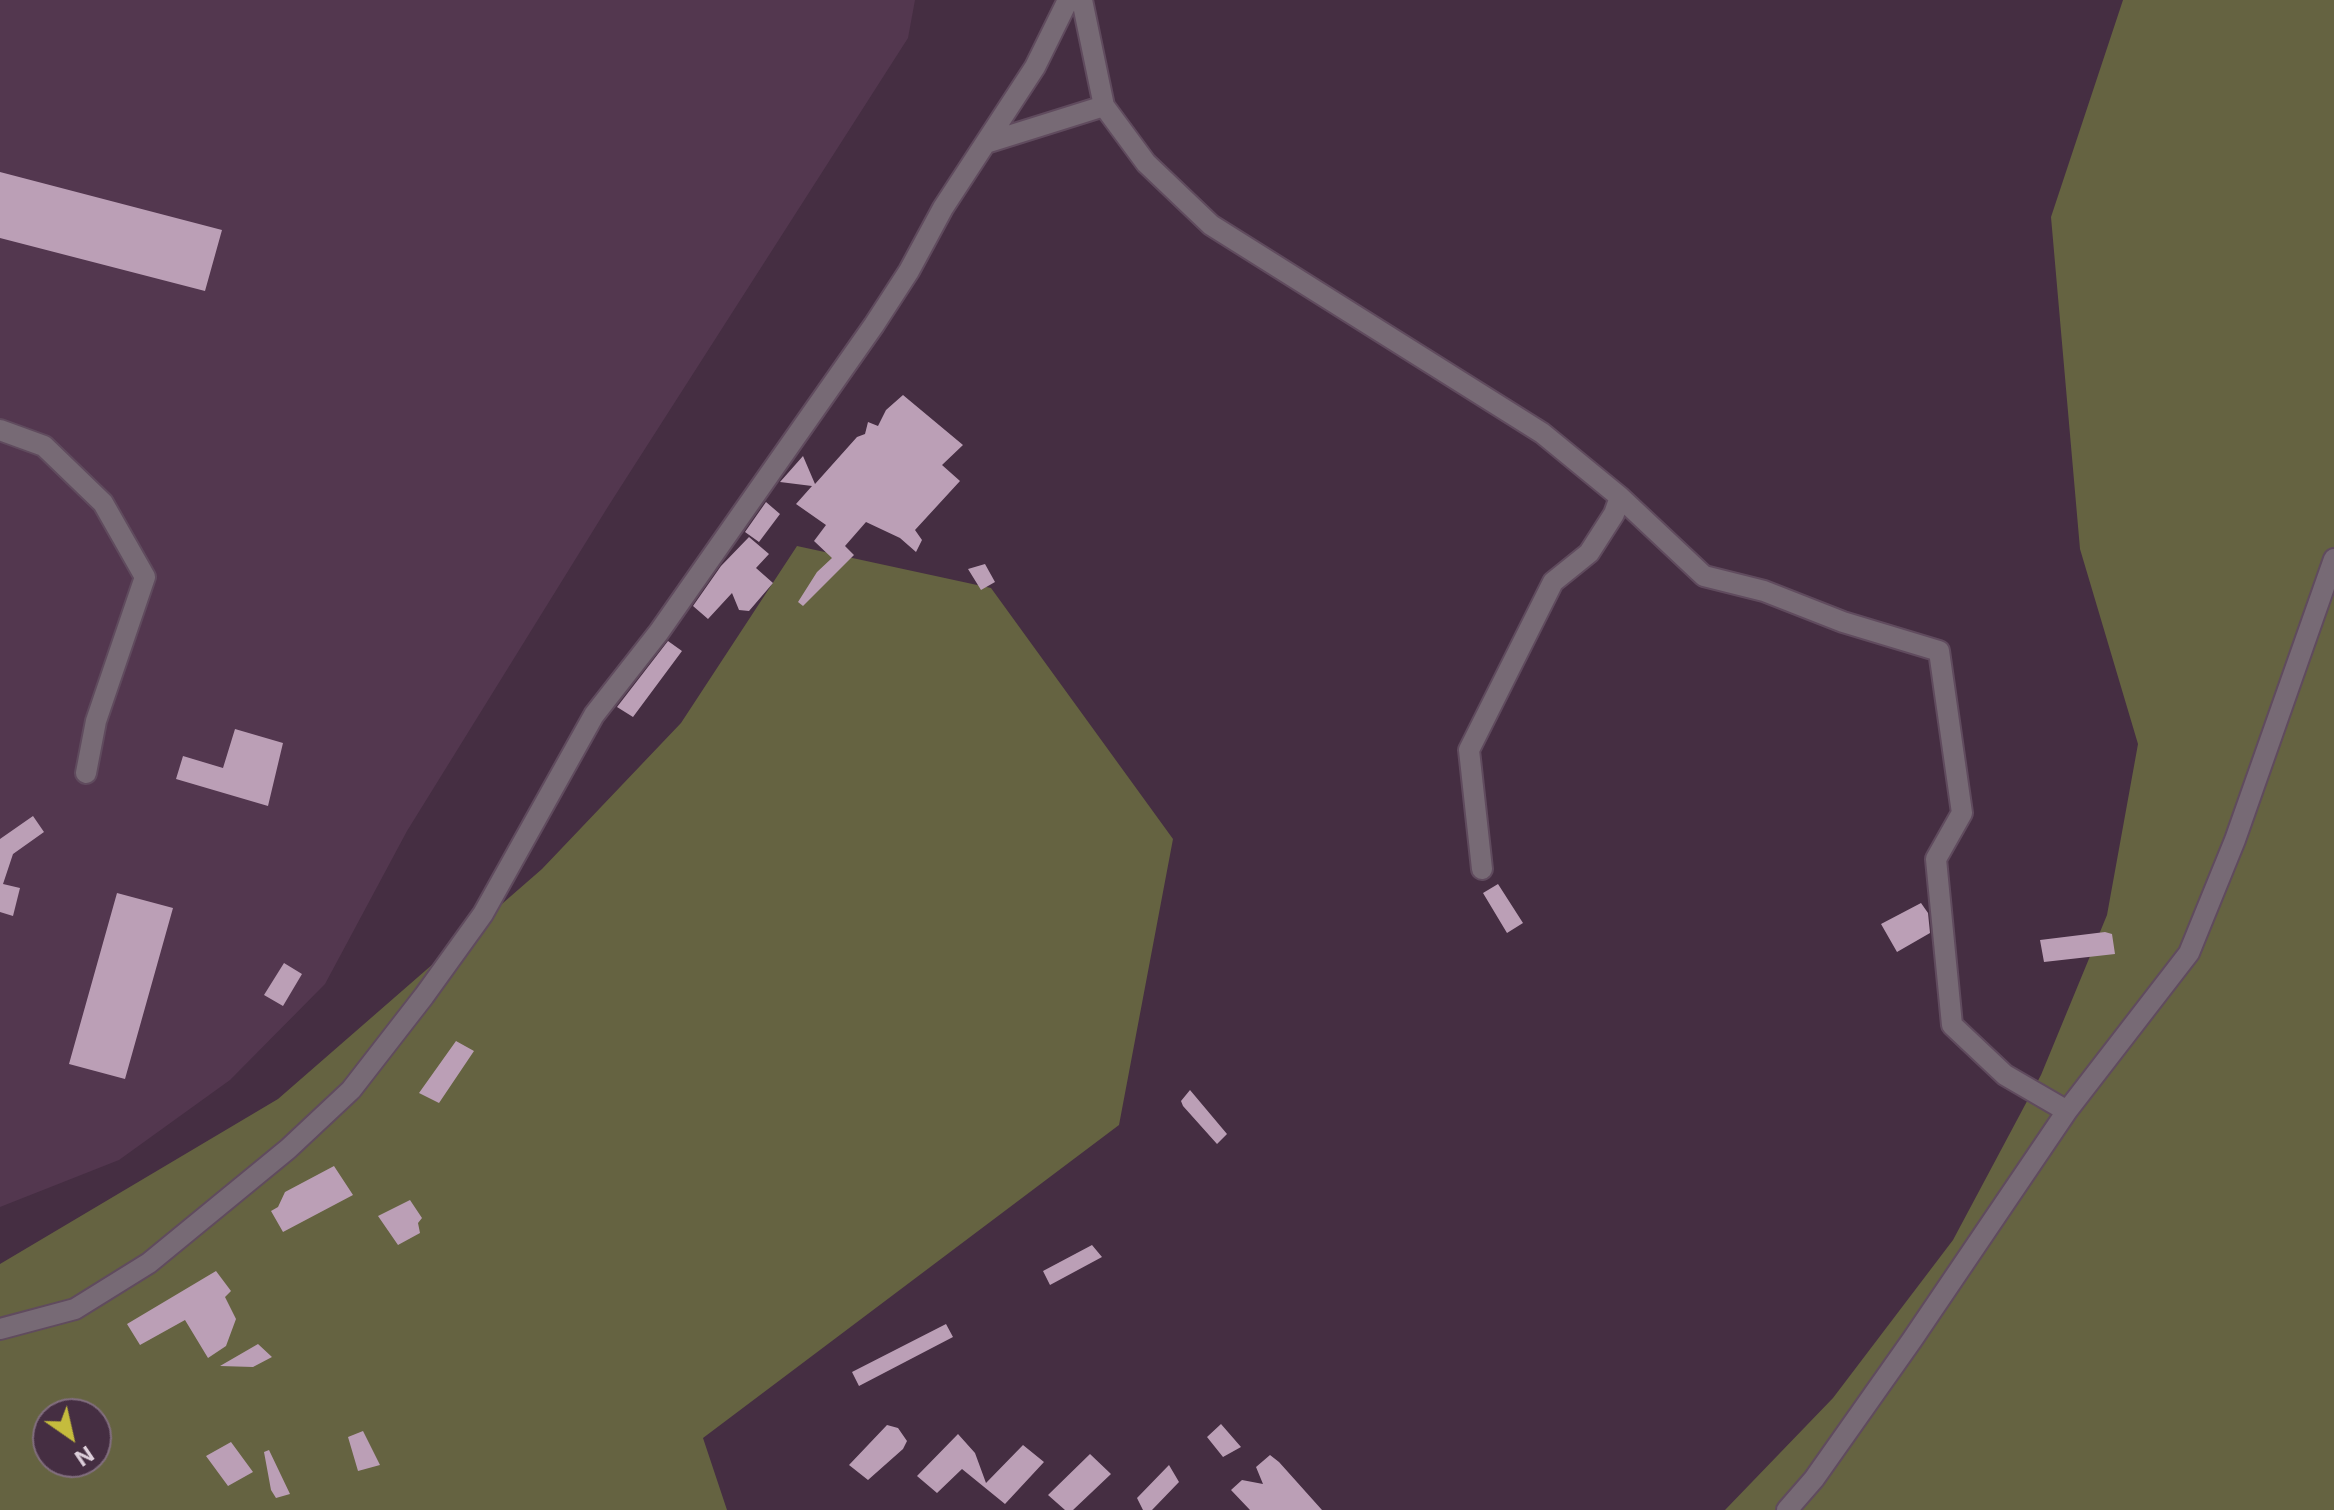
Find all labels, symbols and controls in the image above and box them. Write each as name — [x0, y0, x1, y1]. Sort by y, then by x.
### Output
north arrow — [32, 1398, 112, 1478]
text: N — [70, 1441, 99, 1472]

